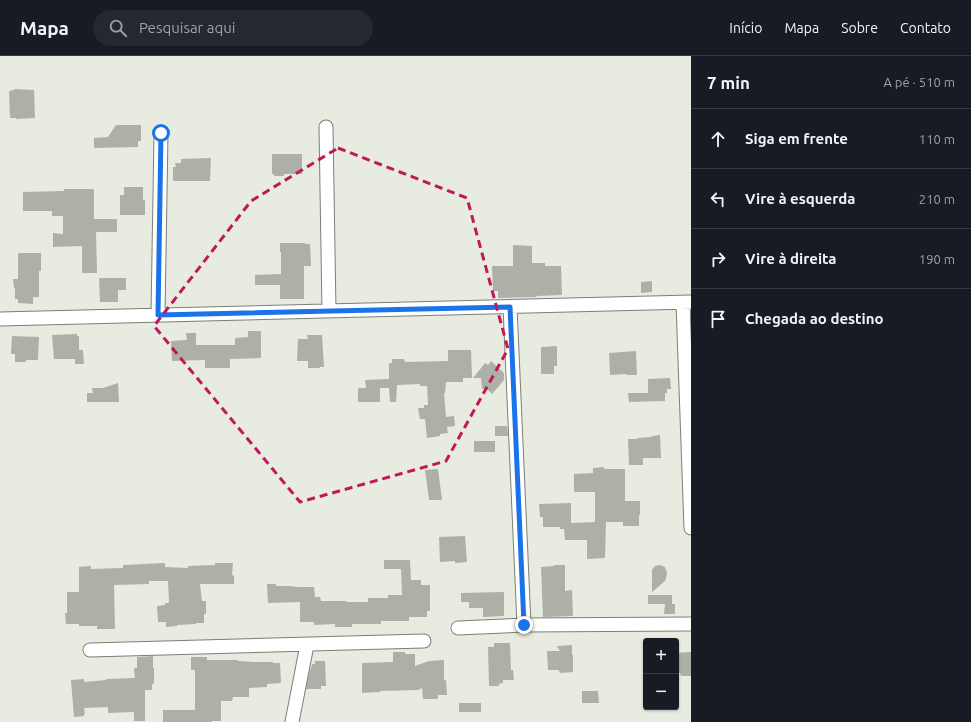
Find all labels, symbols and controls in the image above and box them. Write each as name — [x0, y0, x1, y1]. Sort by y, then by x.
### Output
search box — [93, 10, 373, 46]
text: Mapa — [20, 17, 69, 39]
icon: search — [107, 17, 129, 39]
text: Pesquisar aqui — [139, 19, 235, 36]
text: Início — [729, 20, 762, 36]
text: Mapa — [784, 20, 819, 36]
text: Sobre — [841, 20, 878, 36]
text: Contato — [900, 20, 951, 36]
text: 7 min — [707, 73, 750, 92]
text: A pé · 510 m — [883, 75, 955, 89]
route start — [152, 124, 170, 142]
icon: ahead — [707, 128, 729, 150]
text: Siga em frente — [745, 130, 848, 147]
text: 110 m — [919, 132, 955, 146]
icon: left — [707, 188, 729, 210]
text: Vire à esquerda — [745, 190, 855, 207]
text: 210 m — [919, 192, 955, 206]
icon: right — [707, 248, 729, 270]
text: Vire à direita — [745, 250, 837, 267]
text: 190 m — [919, 252, 955, 266]
icon: arrive — [707, 308, 729, 330]
text: Chegada ao destino — [745, 310, 884, 327]
route end — [515, 616, 533, 634]
map controls — [643, 638, 679, 710]
button: + — [643, 638, 679, 674]
button: − — [643, 674, 679, 710]

